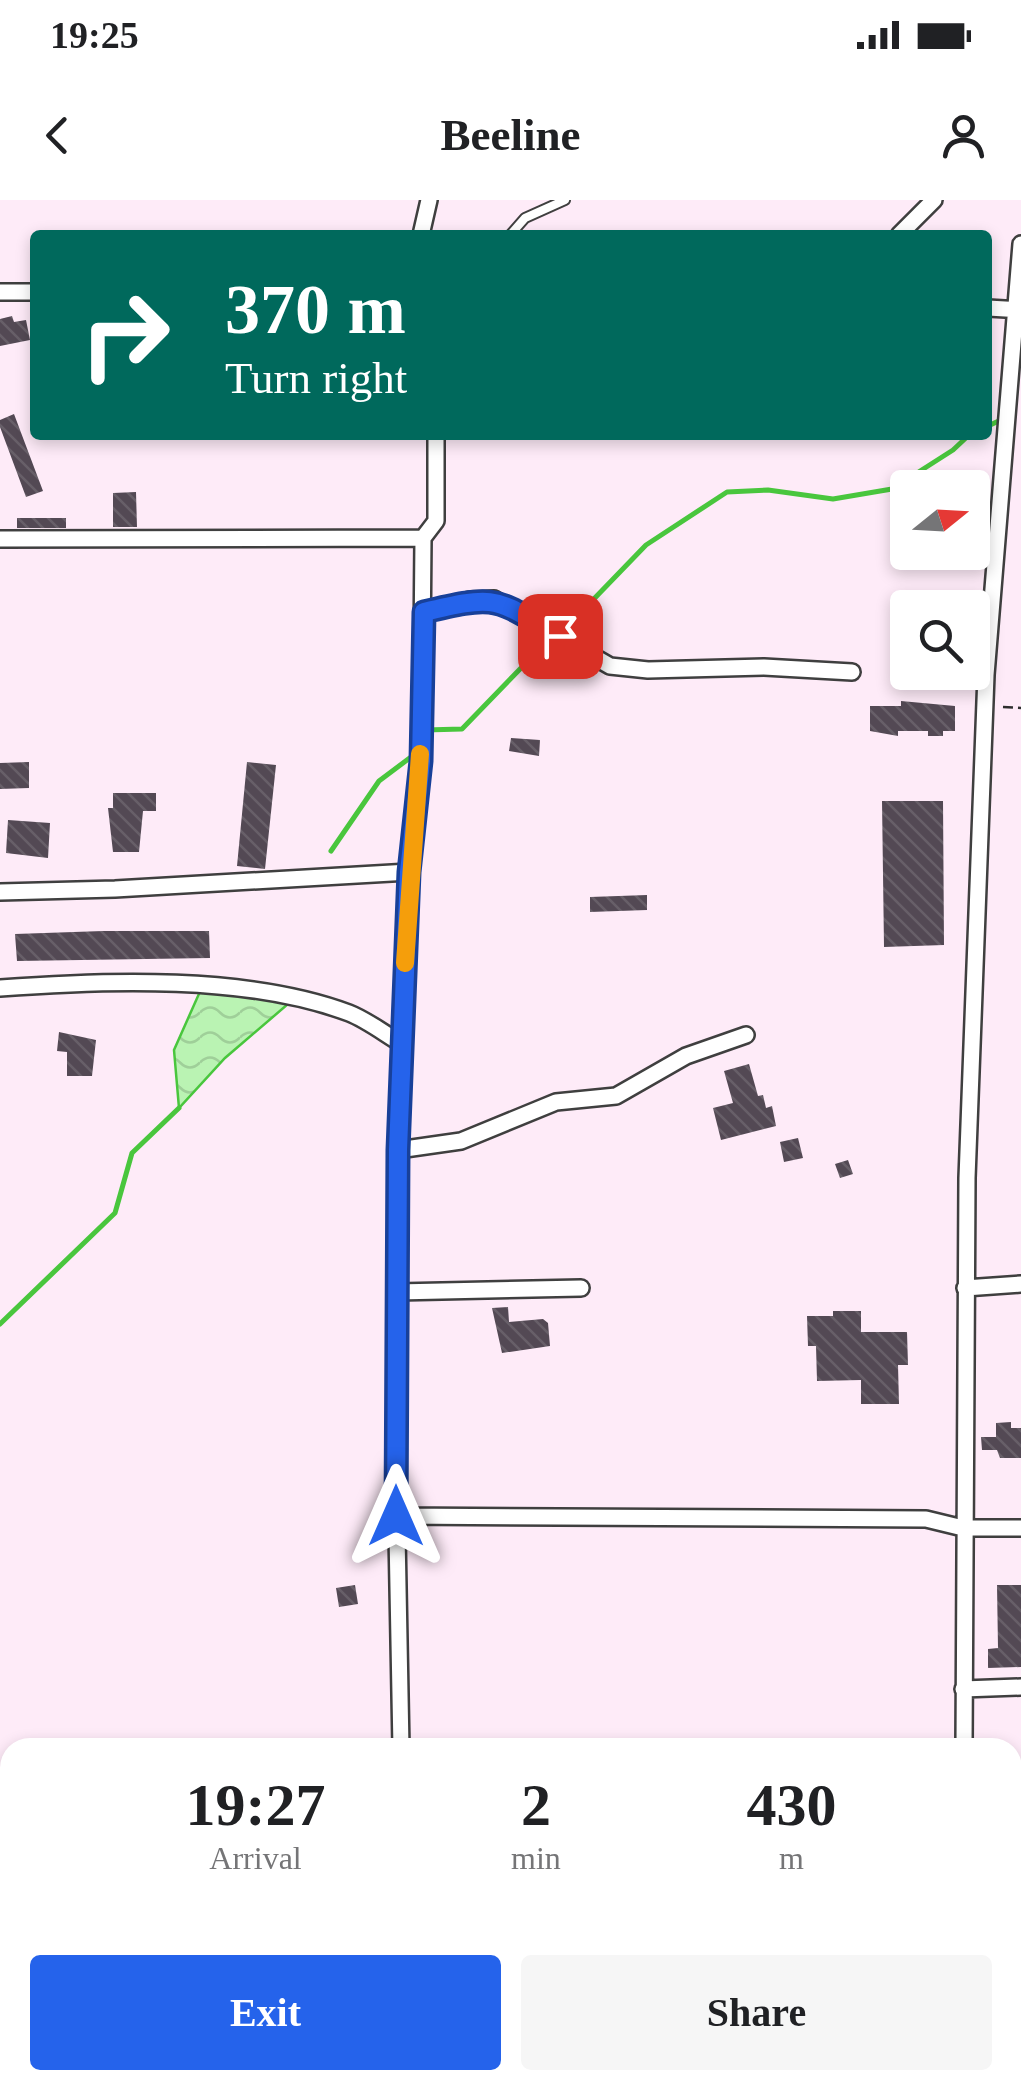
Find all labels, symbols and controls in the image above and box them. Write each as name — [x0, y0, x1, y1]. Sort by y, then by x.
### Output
text: 19:25 — [50, 14, 139, 56]
icon: back — [30, 108, 85, 163]
icon: person — [936, 108, 991, 163]
text: Beeline — [441, 110, 580, 160]
icon: right — [60, 270, 190, 400]
text: 370 m — [225, 271, 406, 348]
text: Turn right — [225, 353, 407, 403]
north arrow — [890, 470, 990, 570]
map controls — [890, 470, 990, 690]
button: search — [890, 590, 990, 690]
pin — [518, 594, 603, 679]
icon: arrive — [533, 609, 588, 664]
position arrow — [344, 1464, 448, 1568]
text: 19:27 — [186, 1772, 326, 1838]
text: 2 — [521, 1772, 551, 1838]
text: 430 — [746, 1772, 836, 1838]
text: Arrival — [209, 1840, 302, 1876]
text: min — [511, 1840, 561, 1876]
text: m — [779, 1840, 804, 1876]
button: Exit — [30, 1955, 501, 2070]
button: Share — [521, 1955, 992, 2070]

